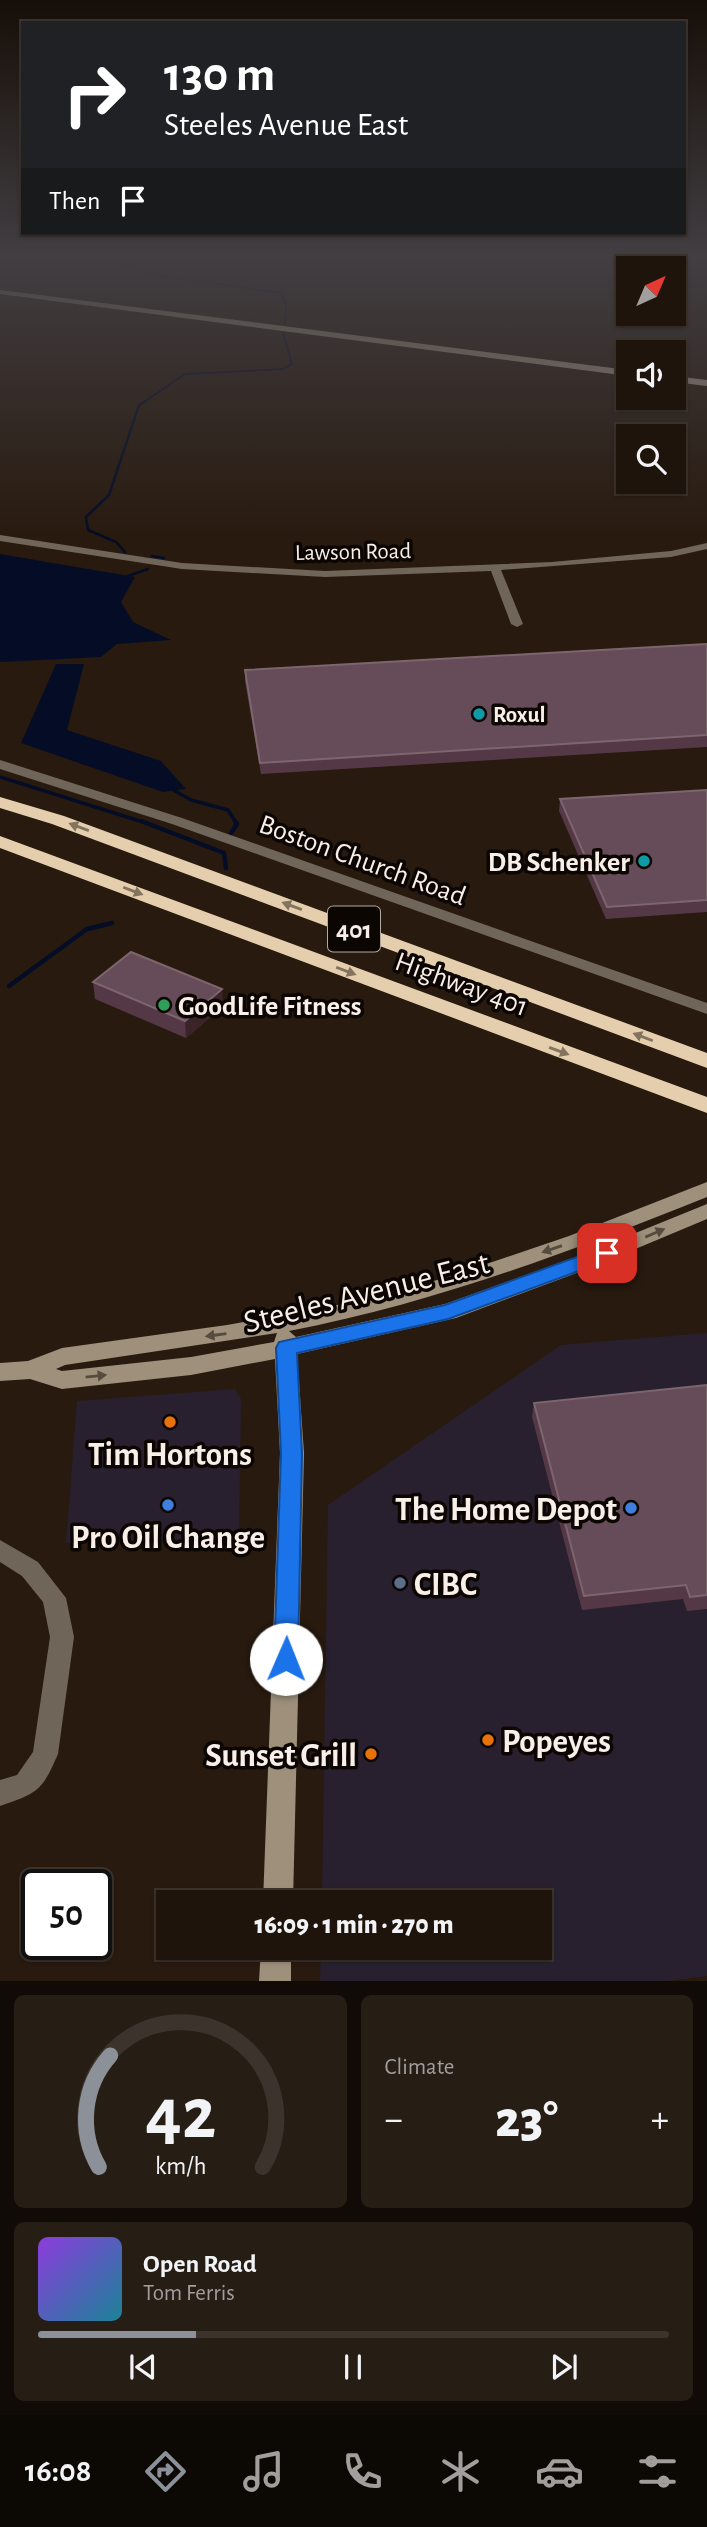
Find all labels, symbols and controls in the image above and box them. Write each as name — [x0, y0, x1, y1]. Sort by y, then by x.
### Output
icon: right — [49, 49, 140, 140]
text: 130 m — [164, 51, 275, 100]
text: Steeles Avenue East — [164, 109, 408, 141]
icon: arrive — [114, 182, 152, 220]
text: Then — [49, 188, 100, 214]
north arrow — [616, 256, 686, 326]
map controls — [616, 256, 686, 494]
button: sound — [616, 340, 686, 410]
button: search — [616, 424, 686, 494]
street label: Lawson Road — [295, 540, 411, 565]
place label: Roxul — [493, 704, 545, 727]
marker: Roxul — [471, 706, 487, 722]
street label: Boston Church Road — [255, 810, 469, 911]
one-way arrow — [68, 822, 89, 833]
place label: DB Schenker — [488, 849, 630, 877]
marker: DB Schenker — [636, 853, 652, 869]
one-way arrow — [123, 886, 144, 897]
one-way arrow — [282, 901, 303, 912]
road number: 401 — [328, 906, 380, 952]
street label: Highway 401 — [391, 948, 531, 1022]
one-way arrow — [336, 966, 357, 977]
place label: GoodLife Fitness — [178, 993, 362, 1021]
marker: GoodLife Fitness — [156, 997, 172, 1013]
one-way arrow — [633, 1031, 654, 1042]
one-way arrow — [549, 1045, 570, 1056]
pin — [577, 1223, 637, 1283]
one-way arrow — [644, 1227, 665, 1238]
icon: arrive — [588, 1234, 626, 1272]
one-way arrow — [541, 1244, 562, 1255]
street label: Steeles Avenue East — [240, 1247, 493, 1340]
one-way arrow — [204, 1330, 226, 1341]
one-way arrow — [85, 1371, 107, 1382]
marker: Tim Hortons — [162, 1414, 178, 1430]
place label: Tim Hortons — [88, 1439, 252, 1472]
place label: The Home Depot — [395, 1494, 617, 1527]
marker: Pro Oil Change — [160, 1497, 176, 1513]
marker: The Home Depot — [623, 1500, 639, 1516]
place label: Pro Oil Change — [71, 1522, 265, 1555]
place label: CIBC — [414, 1569, 477, 1602]
marker: CIBC — [392, 1575, 408, 1591]
position arrow — [249, 1622, 323, 1696]
place label: Popeyes — [502, 1726, 611, 1759]
marker: Popeyes — [480, 1732, 496, 1748]
place label: Sunset Grill — [205, 1740, 357, 1773]
marker: Sunset Grill — [363, 1746, 379, 1762]
speed limit sign: 50 — [21, 1869, 112, 1960]
text: 16:09 · 1 min · 270 m — [255, 1912, 453, 1938]
text: Climate — [385, 2056, 454, 2079]
text: 42 — [145, 2080, 216, 2153]
text: 23° — [495, 2094, 558, 2146]
text: − — [385, 2101, 403, 2139]
text: + — [651, 2101, 669, 2139]
text: km/h — [154, 2154, 206, 2179]
text: Open Road — [143, 2251, 257, 2277]
text: Tom Ferris — [143, 2282, 235, 2305]
icon: previous — [124, 2348, 162, 2386]
icon: pause — [334, 2348, 372, 2386]
icon: next — [545, 2348, 583, 2386]
icon: directions — [141, 2447, 190, 2496]
icon: music — [239, 2447, 288, 2496]
icon: phone — [338, 2447, 387, 2496]
icon: climate — [436, 2447, 485, 2496]
icon: car — [535, 2447, 584, 2496]
icon: filters — [633, 2447, 682, 2496]
text: 16:08 — [25, 2455, 91, 2487]

